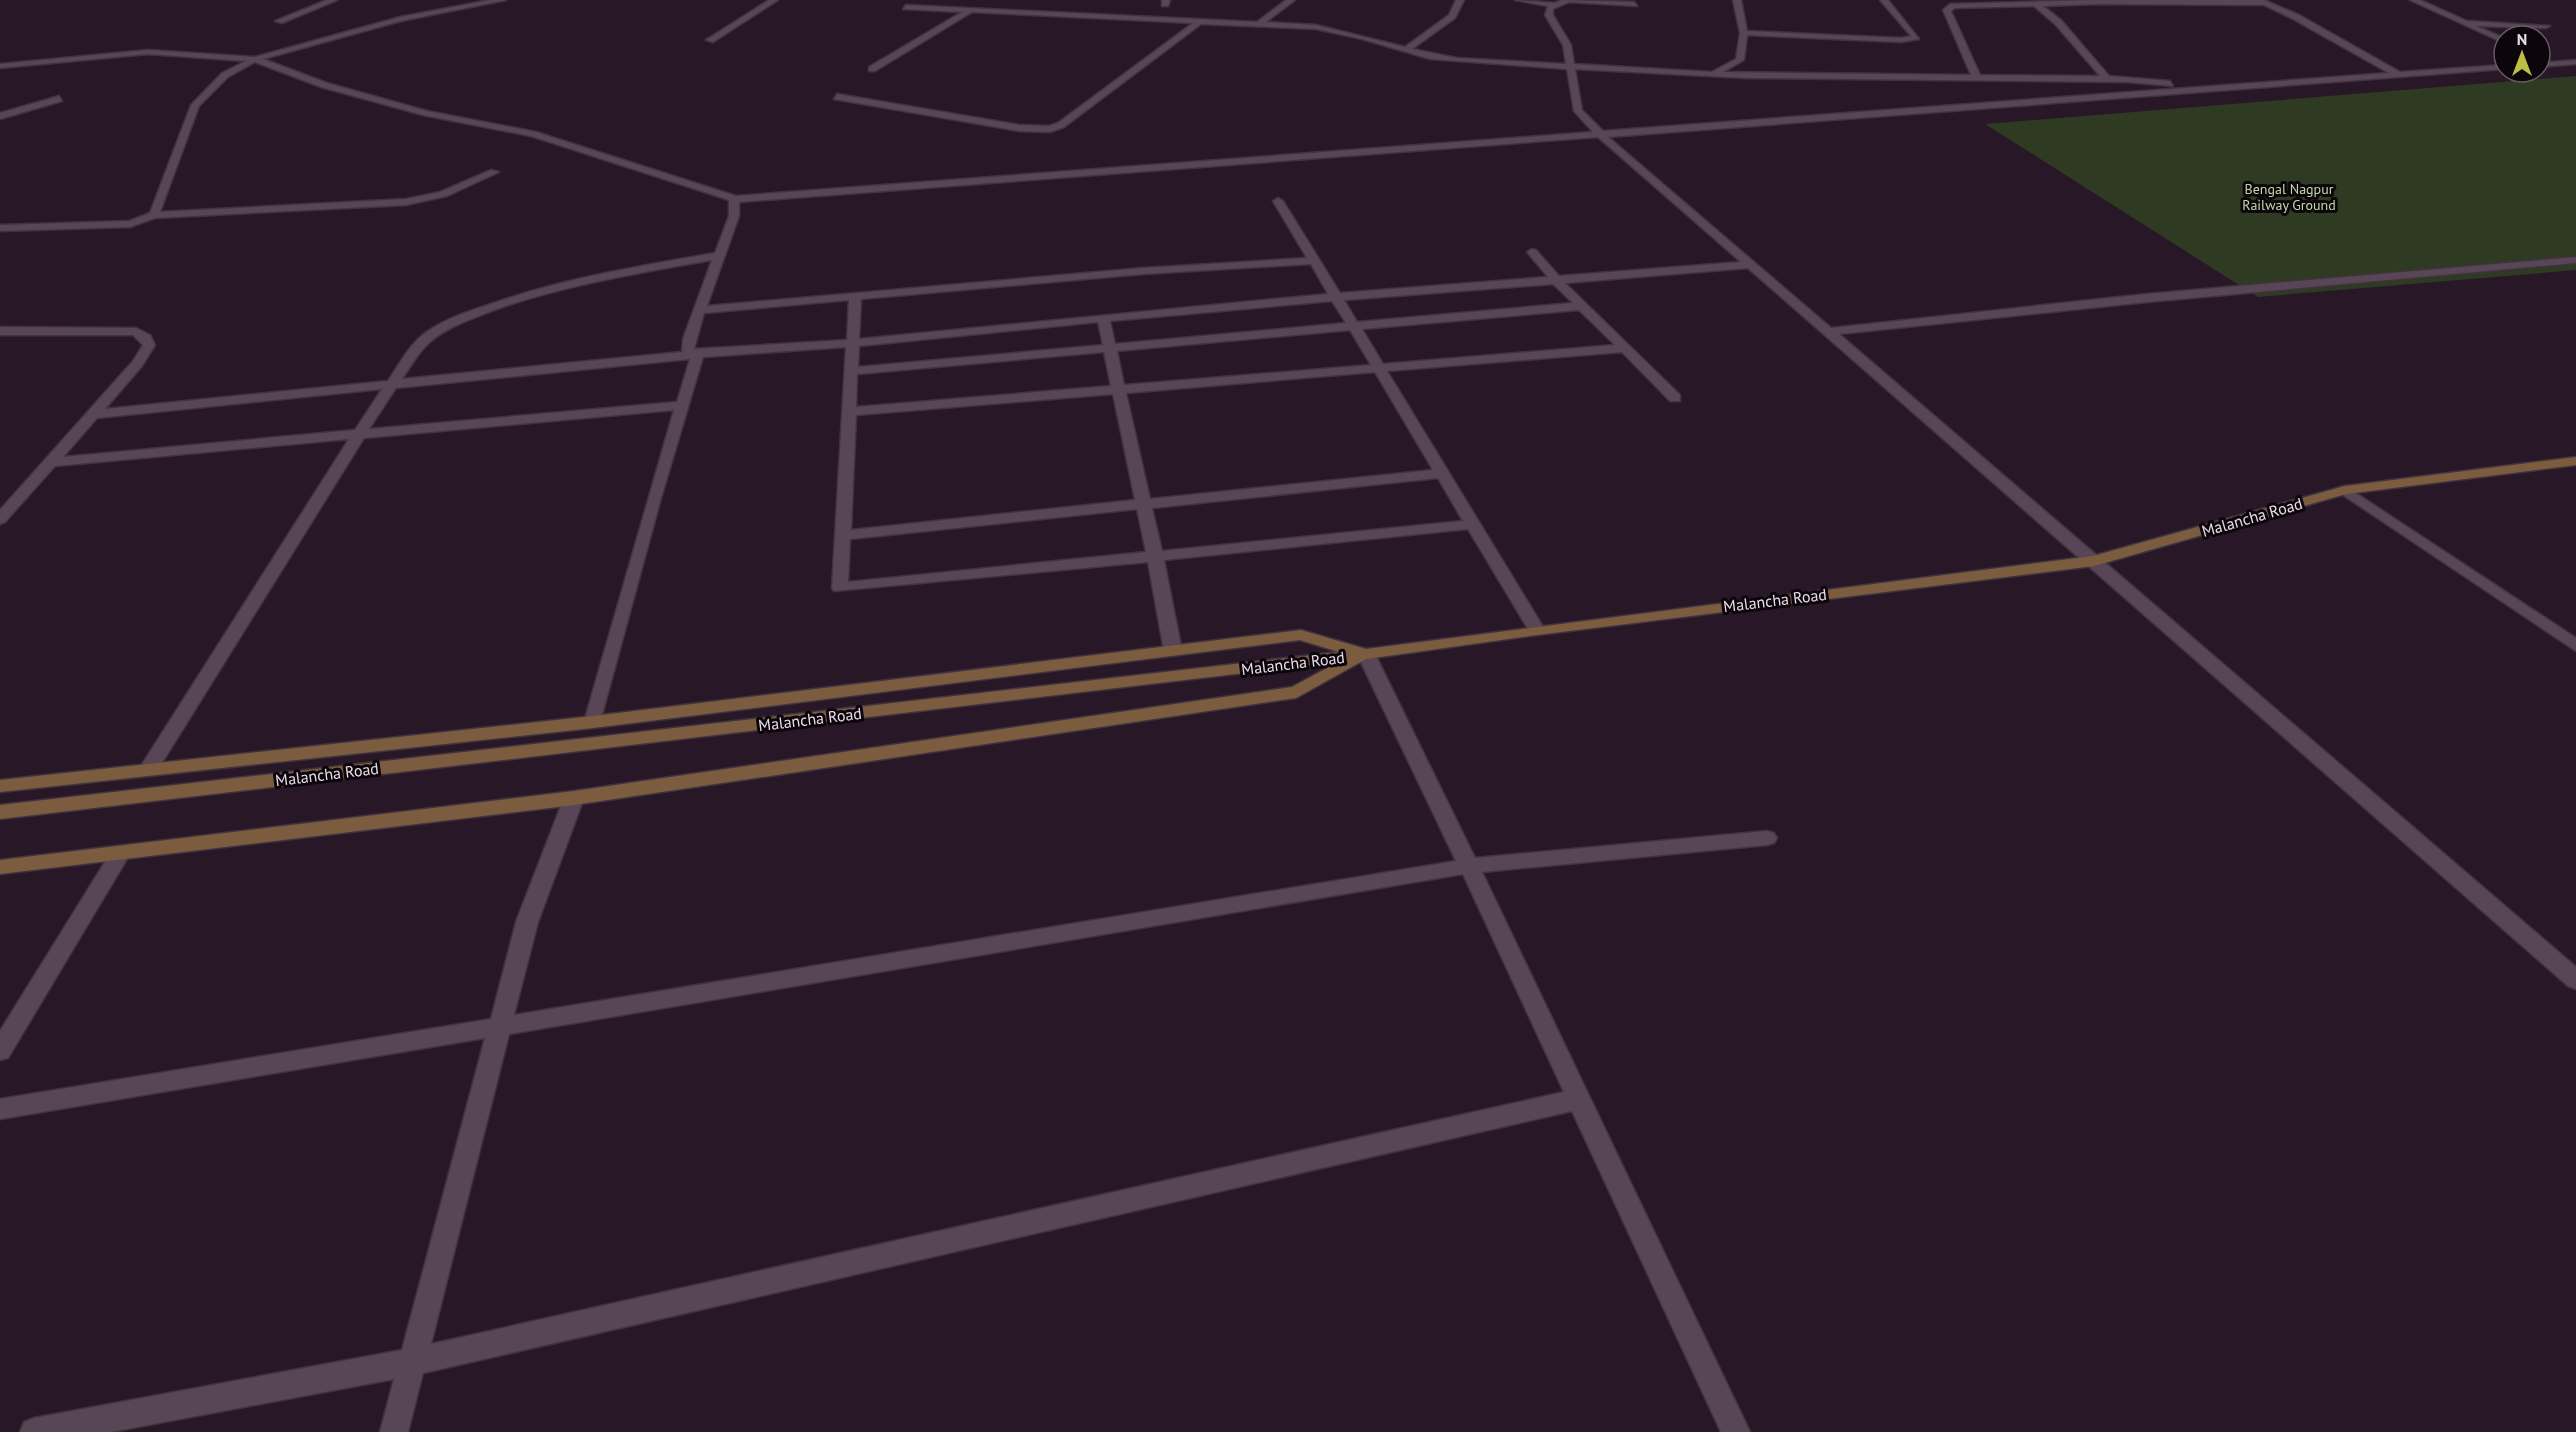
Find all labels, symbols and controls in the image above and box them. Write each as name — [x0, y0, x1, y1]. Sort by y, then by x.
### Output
north arrow — [2492, 24, 2552, 84]
text: N — [2517, 29, 2527, 49]
park label: Bengal Nagpur Railway Ground — [2242, 180, 2336, 214]
street label: Malancha Road — [2199, 493, 2305, 541]
street label: Malancha Road — [1722, 584, 1828, 616]
street label: Malancha Road — [1240, 647, 1346, 679]
street label: Malancha Road — [757, 703, 863, 735]
street label: Malancha Road — [274, 758, 380, 790]

